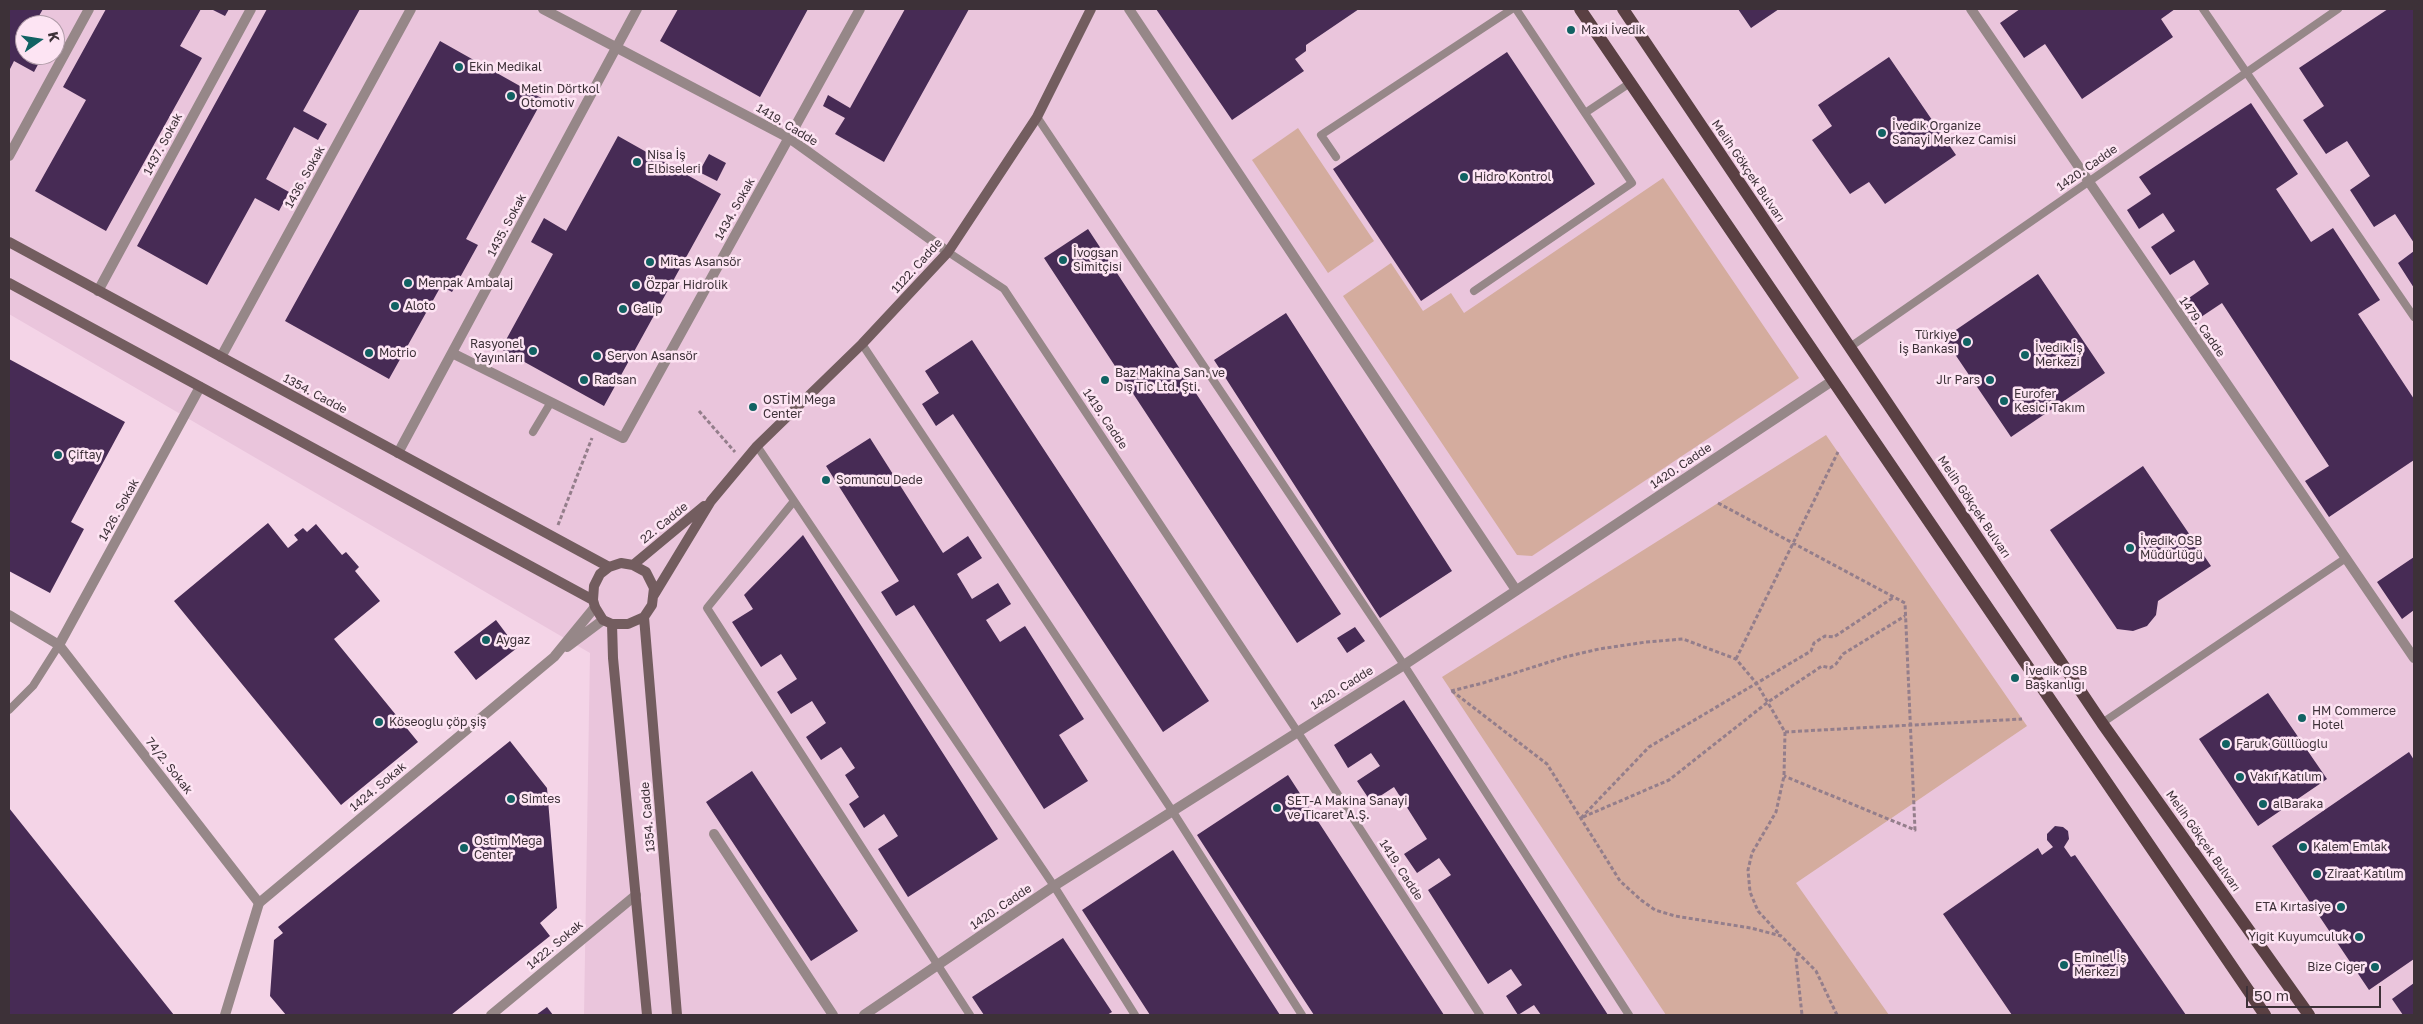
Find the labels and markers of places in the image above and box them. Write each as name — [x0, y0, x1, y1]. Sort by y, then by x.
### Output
place label: Maxi İvedik — [1581, 23, 1645, 37]
marker: Maxi İvedik — [1565, 24, 1577, 36]
place label: Ekin Medikal — [469, 60, 542, 74]
marker: Ekin Medikal — [453, 61, 465, 73]
place label: Metin Dörtkol Otomotiv — [521, 82, 600, 110]
marker: Metin Dörtkol Otomotiv — [505, 90, 517, 102]
place label: İvedik Organize Sanayi Merkez Camisi — [1892, 119, 2016, 147]
marker: İvedik Organize Sanayi Merkez Camisi — [1876, 127, 1888, 139]
place label: Nisa İş Elbiseleri — [647, 148, 701, 176]
marker: Nisa İş Elbiseleri — [631, 156, 643, 168]
place label: Hidro Kontrol — [1474, 170, 1551, 184]
marker: Hidro Kontrol — [1458, 171, 1470, 183]
place label: İvogsan Simitçisi — [1073, 246, 1122, 274]
marker: İvogsan Simitçisi — [1057, 254, 1069, 266]
place label: Mitas Asansör — [660, 255, 741, 269]
marker: Mitas Asansör — [644, 256, 656, 268]
place label: Menpak Ambalaj — [418, 276, 513, 290]
marker: Menpak Ambalaj — [402, 277, 414, 289]
place label: Özpar Hidrolik — [646, 278, 728, 292]
marker: Özpar Hidrolik — [630, 279, 642, 291]
place label: Aloto — [405, 299, 436, 313]
marker: Aloto — [389, 300, 401, 312]
place label: Galip — [633, 302, 663, 316]
marker: Galip — [617, 303, 629, 315]
place label: Türkiye İş Bankası — [1899, 328, 1957, 356]
marker: Türkiye İş Bankası — [1961, 336, 1973, 348]
place label: Rasyonel Yayınları — [470, 337, 523, 365]
place label: İvedik İş Merkezi — [2035, 341, 2083, 369]
marker: Rasyonel Yayınları — [527, 345, 539, 357]
place label: Motrio — [379, 346, 416, 360]
marker: Motrio — [363, 347, 375, 359]
place label: Servon Asansör — [607, 349, 697, 363]
marker: İvedik İş Merkezi — [2019, 349, 2031, 361]
marker: Servon Asansör — [591, 350, 603, 362]
place label: Baz Makina San. ve Dış Tic Ltd. Şti. — [1115, 366, 1225, 394]
place label: Radsan — [594, 373, 637, 387]
place label: Jlr Pars — [1936, 373, 1980, 387]
marker: Radsan — [578, 374, 590, 386]
marker: Baz Makina San. ve Dış Tic Ltd. Şti. — [1099, 374, 1111, 386]
marker: Jlr Pars — [1984, 374, 1996, 386]
place label: Eurofer Kesici Takım — [2014, 387, 2085, 415]
place label: OSTİM Mega Center — [763, 393, 835, 421]
marker: Eurofer Kesici Takım — [1998, 395, 2010, 407]
marker: OSTİM Mega Center — [747, 401, 759, 413]
place label: Çiftay — [68, 448, 102, 462]
marker: Çiftay — [52, 449, 64, 461]
place label: Somuncu Dede — [836, 473, 923, 487]
marker: Somuncu Dede — [820, 474, 832, 486]
place label: İvedik OSB Müdürlüğü — [2140, 534, 2203, 562]
marker: İvedik OSB Müdürlüğü — [2124, 542, 2136, 554]
place label: Aygaz — [496, 633, 530, 647]
marker: Aygaz — [480, 634, 492, 646]
place label: İvedik OSB Başkanlığı — [2025, 664, 2087, 692]
marker: İvedik OSB Başkanlığı — [2009, 672, 2021, 684]
place label: HM Commerce Hotel — [2312, 704, 2396, 732]
marker: HM Commerce Hotel — [2296, 712, 2308, 724]
place label: Köseoğlu çöp şiş — [389, 715, 486, 729]
marker: Köseoğlu çöp şiş — [373, 716, 385, 728]
place label: Faruk Güllüoğlu — [2236, 737, 2328, 751]
marker: Faruk Güllüoğlu — [2220, 738, 2232, 750]
place label: Vakıf Katılım — [2250, 770, 2322, 784]
marker: Vakıf Katılım — [2234, 771, 2246, 783]
place label: Simtes — [521, 792, 561, 806]
marker: Simtes — [505, 793, 517, 805]
place label: SET-A Makina Sanayi ve Ticaret A.Ş. — [1287, 794, 1407, 822]
place label: alBaraka — [2273, 797, 2323, 811]
marker: alBaraka — [2257, 798, 2269, 810]
marker: SET-A Makina Sanayi ve Ticaret A.Ş. — [1271, 802, 1283, 814]
place label: Ostim Mega Center — [474, 834, 542, 862]
place label: Kalem Emlak — [2313, 840, 2388, 854]
marker: Kalem Emlak — [2297, 841, 2309, 853]
marker: Ostim Mega Center — [458, 842, 470, 854]
place label: Ziraat Katılım — [2327, 867, 2404, 881]
marker: Ziraat Katılım — [2311, 868, 2323, 880]
place label: ETA Kırtasiye — [2255, 900, 2331, 914]
marker: ETA Kırtasiye — [2335, 901, 2347, 913]
place label: Yiğit Kuyumculuk — [2248, 930, 2349, 944]
marker: Yiğit Kuyumculuk — [2353, 931, 2365, 943]
place label: Eminel İş Merkezi — [2074, 951, 2126, 979]
marker: Eminel İş Merkezi — [2058, 959, 2070, 971]
place label: Bize Ciğer — [2307, 960, 2365, 974]
marker: Bize Ciğer — [2369, 961, 2381, 973]

